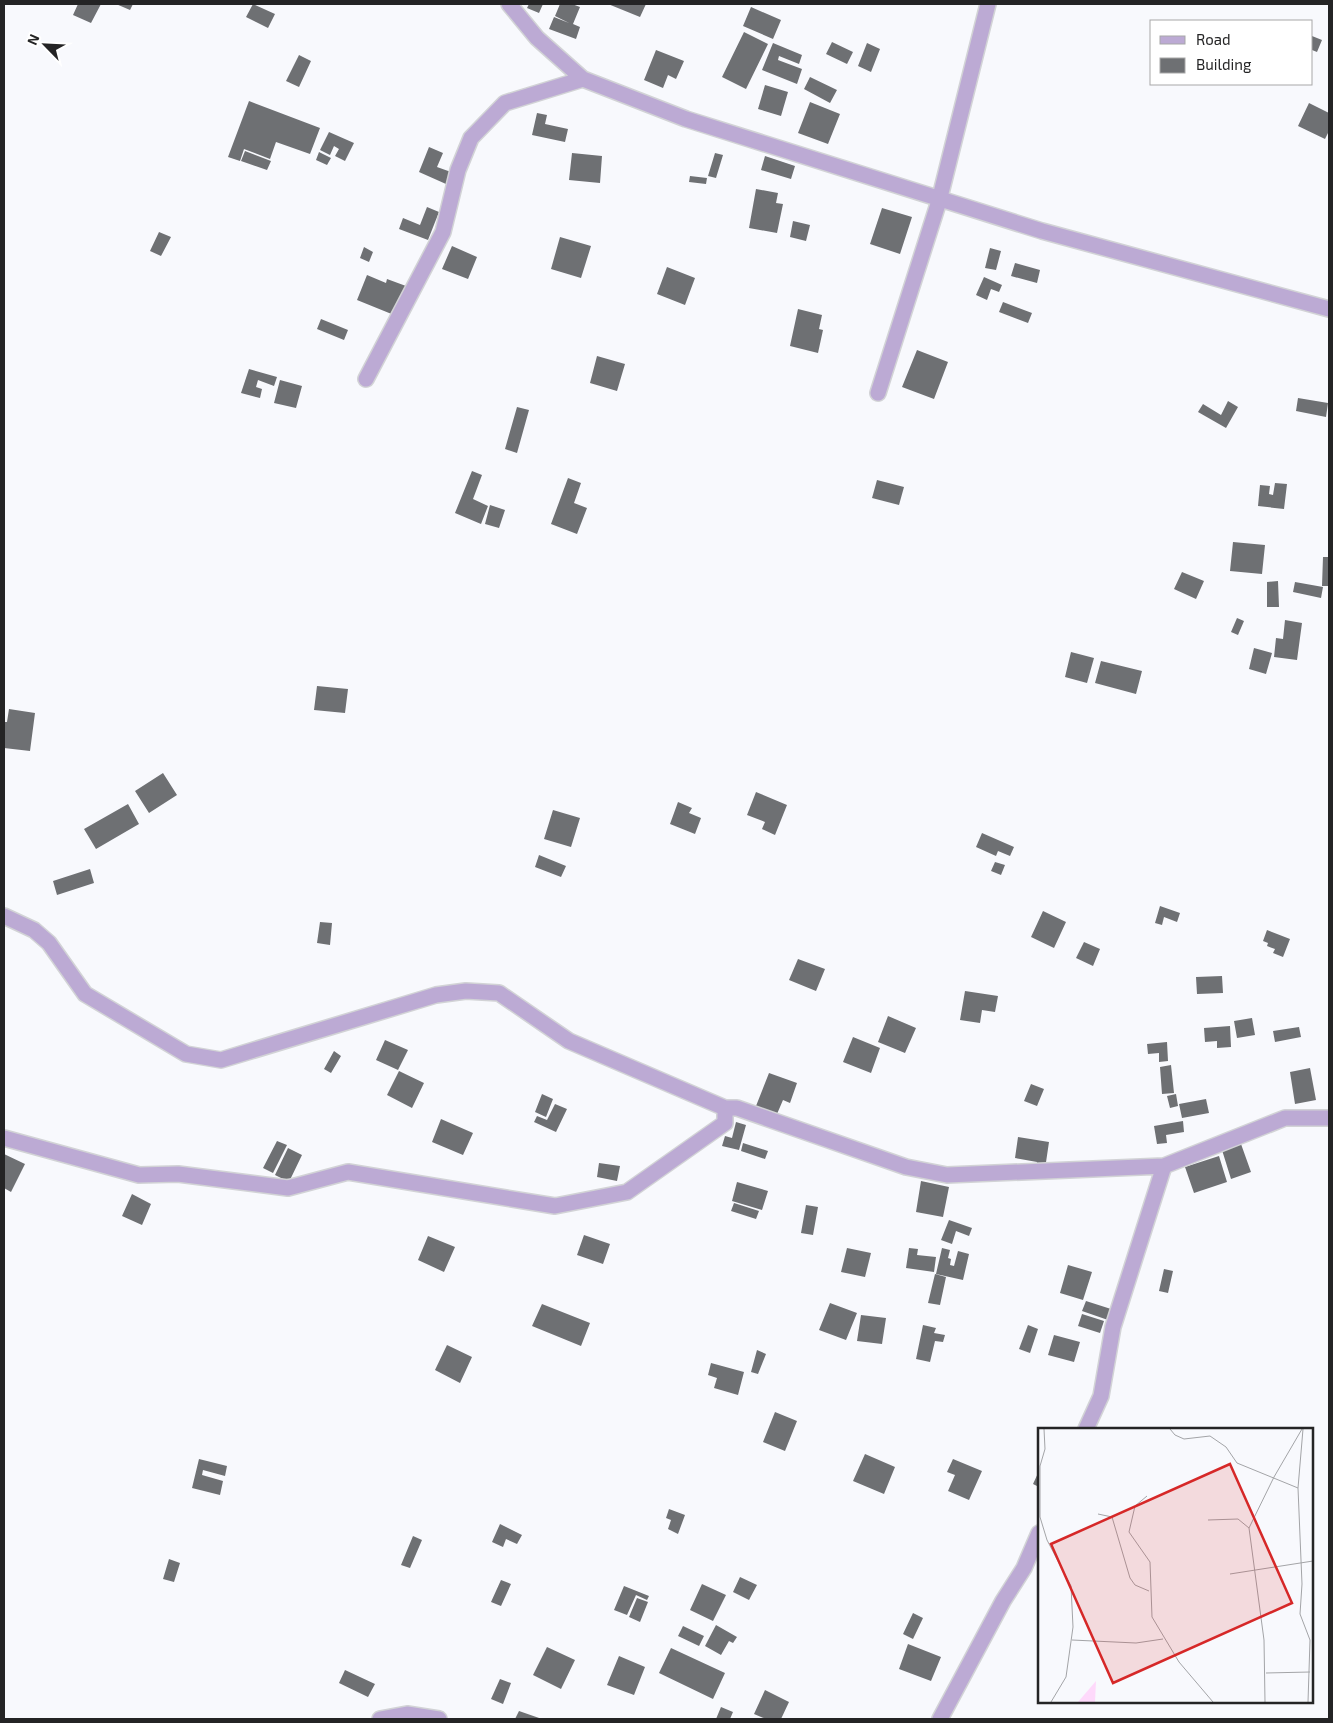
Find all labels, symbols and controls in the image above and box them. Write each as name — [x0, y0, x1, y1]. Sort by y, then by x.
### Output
north arrow — [20, 20, 70, 70]
legend — [1150, 20, 1313, 85]
text: Road — [1196, 30, 1231, 48]
text: N — [23, 31, 42, 48]
text: Building — [1196, 55, 1252, 73]
inset map — [1038, 1428, 1313, 1703]

